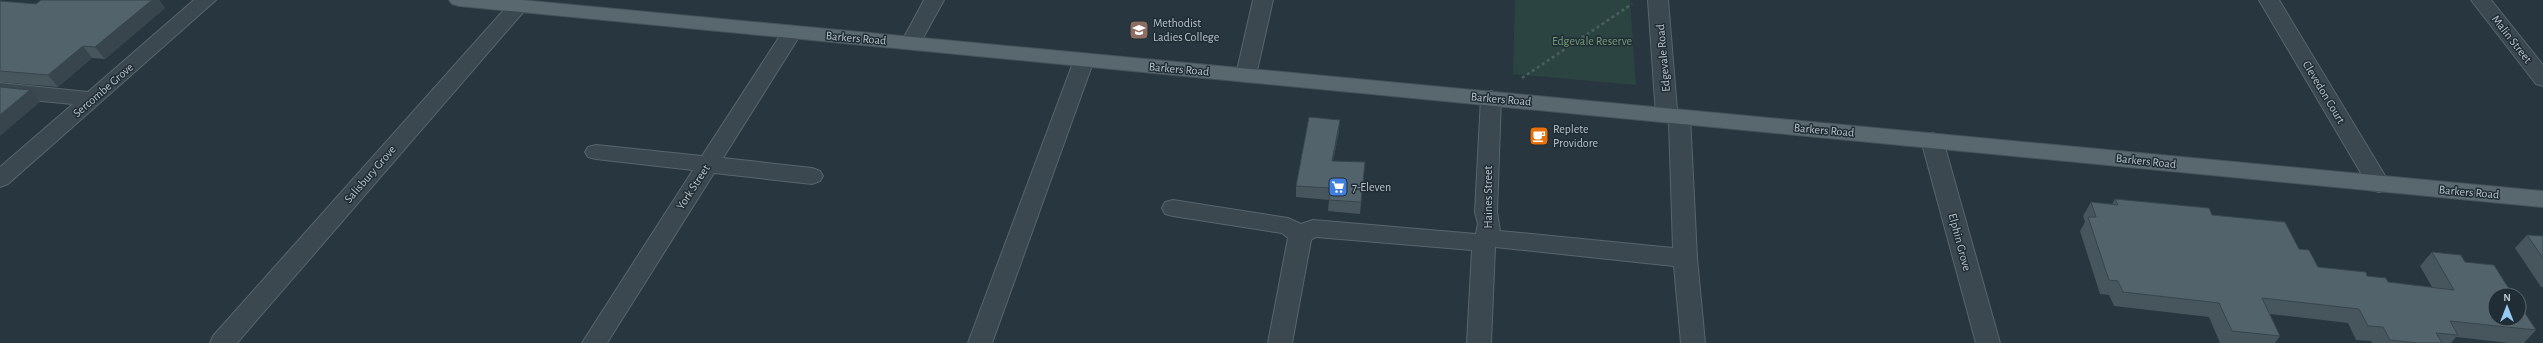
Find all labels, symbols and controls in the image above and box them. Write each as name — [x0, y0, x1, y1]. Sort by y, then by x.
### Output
street label: Malin Street — [2490, 13, 2534, 65]
place label: Methodist Ladies College — [1153, 17, 1219, 43]
school or university icon: Methodist Ladies College — [1128, 19, 1150, 41]
street label: Edgevale Road — [1654, 24, 1672, 92]
street label: Barkers Road — [825, 29, 887, 47]
park label: Edgevale Reserve — [1552, 35, 1632, 47]
street label: Clevedon Court — [2301, 59, 2347, 126]
street label: Barkers Road — [1148, 60, 1210, 78]
street label: Sercombe Grove — [71, 61, 135, 119]
street label: Barkers Road — [1470, 90, 1532, 108]
street label: Barkers Road — [1793, 121, 1855, 139]
place label: Replete Providore — [1553, 123, 1598, 149]
cafe icon: Replete Providore — [1528, 125, 1550, 147]
street label: Salisbury Grove — [342, 143, 399, 206]
street label: Barkers Road — [2115, 152, 2177, 170]
street label: York Street — [674, 162, 712, 212]
street label: Haines Street — [1482, 165, 1494, 228]
supermarket icon: 7-Eleven — [1327, 176, 1349, 198]
place label: 7-Eleven — [1352, 181, 1391, 193]
street label: Barkers Road — [2438, 183, 2500, 201]
street label: Elphin Grove — [1947, 212, 1973, 272]
north arrow — [2487, 287, 2527, 327]
text: N — [2503, 292, 2511, 303]

